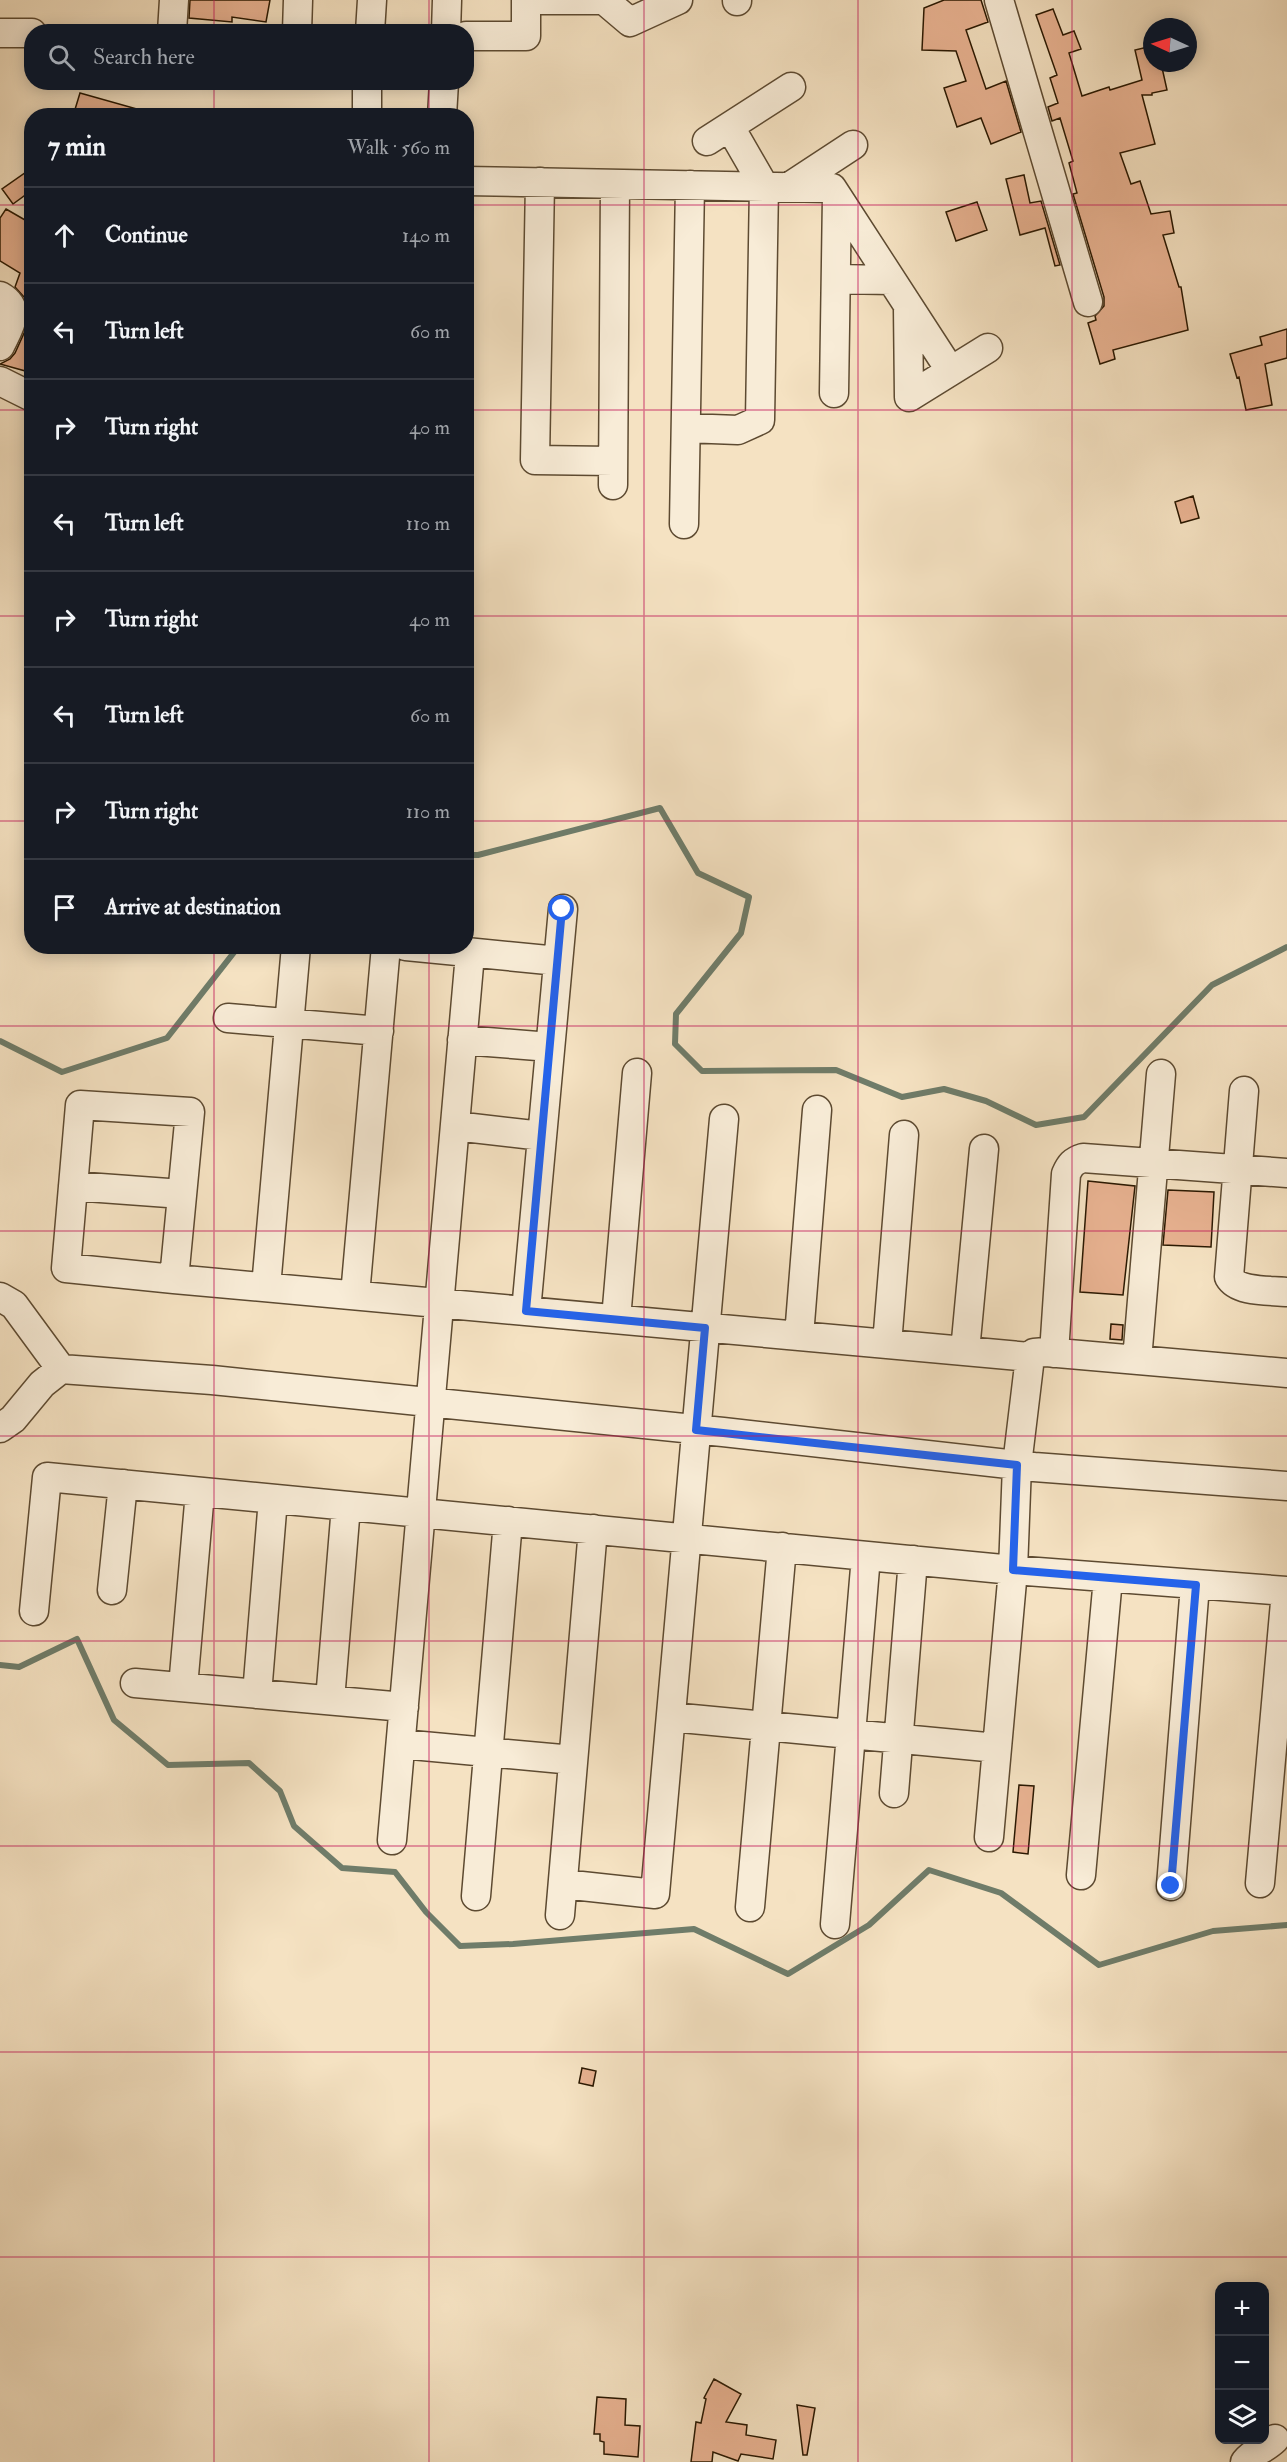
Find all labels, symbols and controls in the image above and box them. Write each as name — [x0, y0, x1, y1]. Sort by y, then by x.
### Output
north arrow — [1143, 18, 1197, 72]
search box — [24, 24, 474, 90]
icon: search — [45, 41, 78, 74]
text: Search here — [93, 43, 195, 71]
text: 7 min — [48, 131, 106, 163]
text: Walk · 560 m — [347, 135, 450, 160]
icon: ahead — [48, 219, 81, 252]
text: Continue — [105, 221, 188, 249]
text: 140 m — [402, 223, 450, 248]
icon: left — [48, 315, 81, 348]
text: Turn left — [105, 317, 184, 345]
text: 60 m — [410, 319, 450, 344]
icon: right — [48, 411, 81, 444]
text: Turn right — [105, 413, 198, 441]
text: 40 m — [409, 415, 450, 440]
icon: left — [48, 507, 81, 540]
text: Turn left — [105, 509, 184, 537]
text: 110 m — [406, 511, 450, 536]
icon: right — [48, 603, 81, 636]
text: Turn right — [105, 605, 198, 633]
text: 40 m — [409, 607, 450, 632]
icon: left — [48, 699, 81, 732]
text: Turn left — [105, 701, 184, 729]
text: 60 m — [410, 703, 450, 728]
icon: right — [48, 795, 81, 828]
text: Turn right — [105, 797, 198, 825]
text: 110 m — [406, 799, 450, 824]
icon: arrive — [48, 891, 81, 924]
text: Arrive at destination — [105, 893, 281, 921]
route start — [548, 895, 574, 921]
route end — [1157, 1872, 1183, 1898]
map controls — [1215, 2282, 1269, 2444]
button: + — [1215, 2282, 1269, 2336]
button: − — [1215, 2336, 1269, 2390]
button: layers — [1215, 2390, 1269, 2444]

